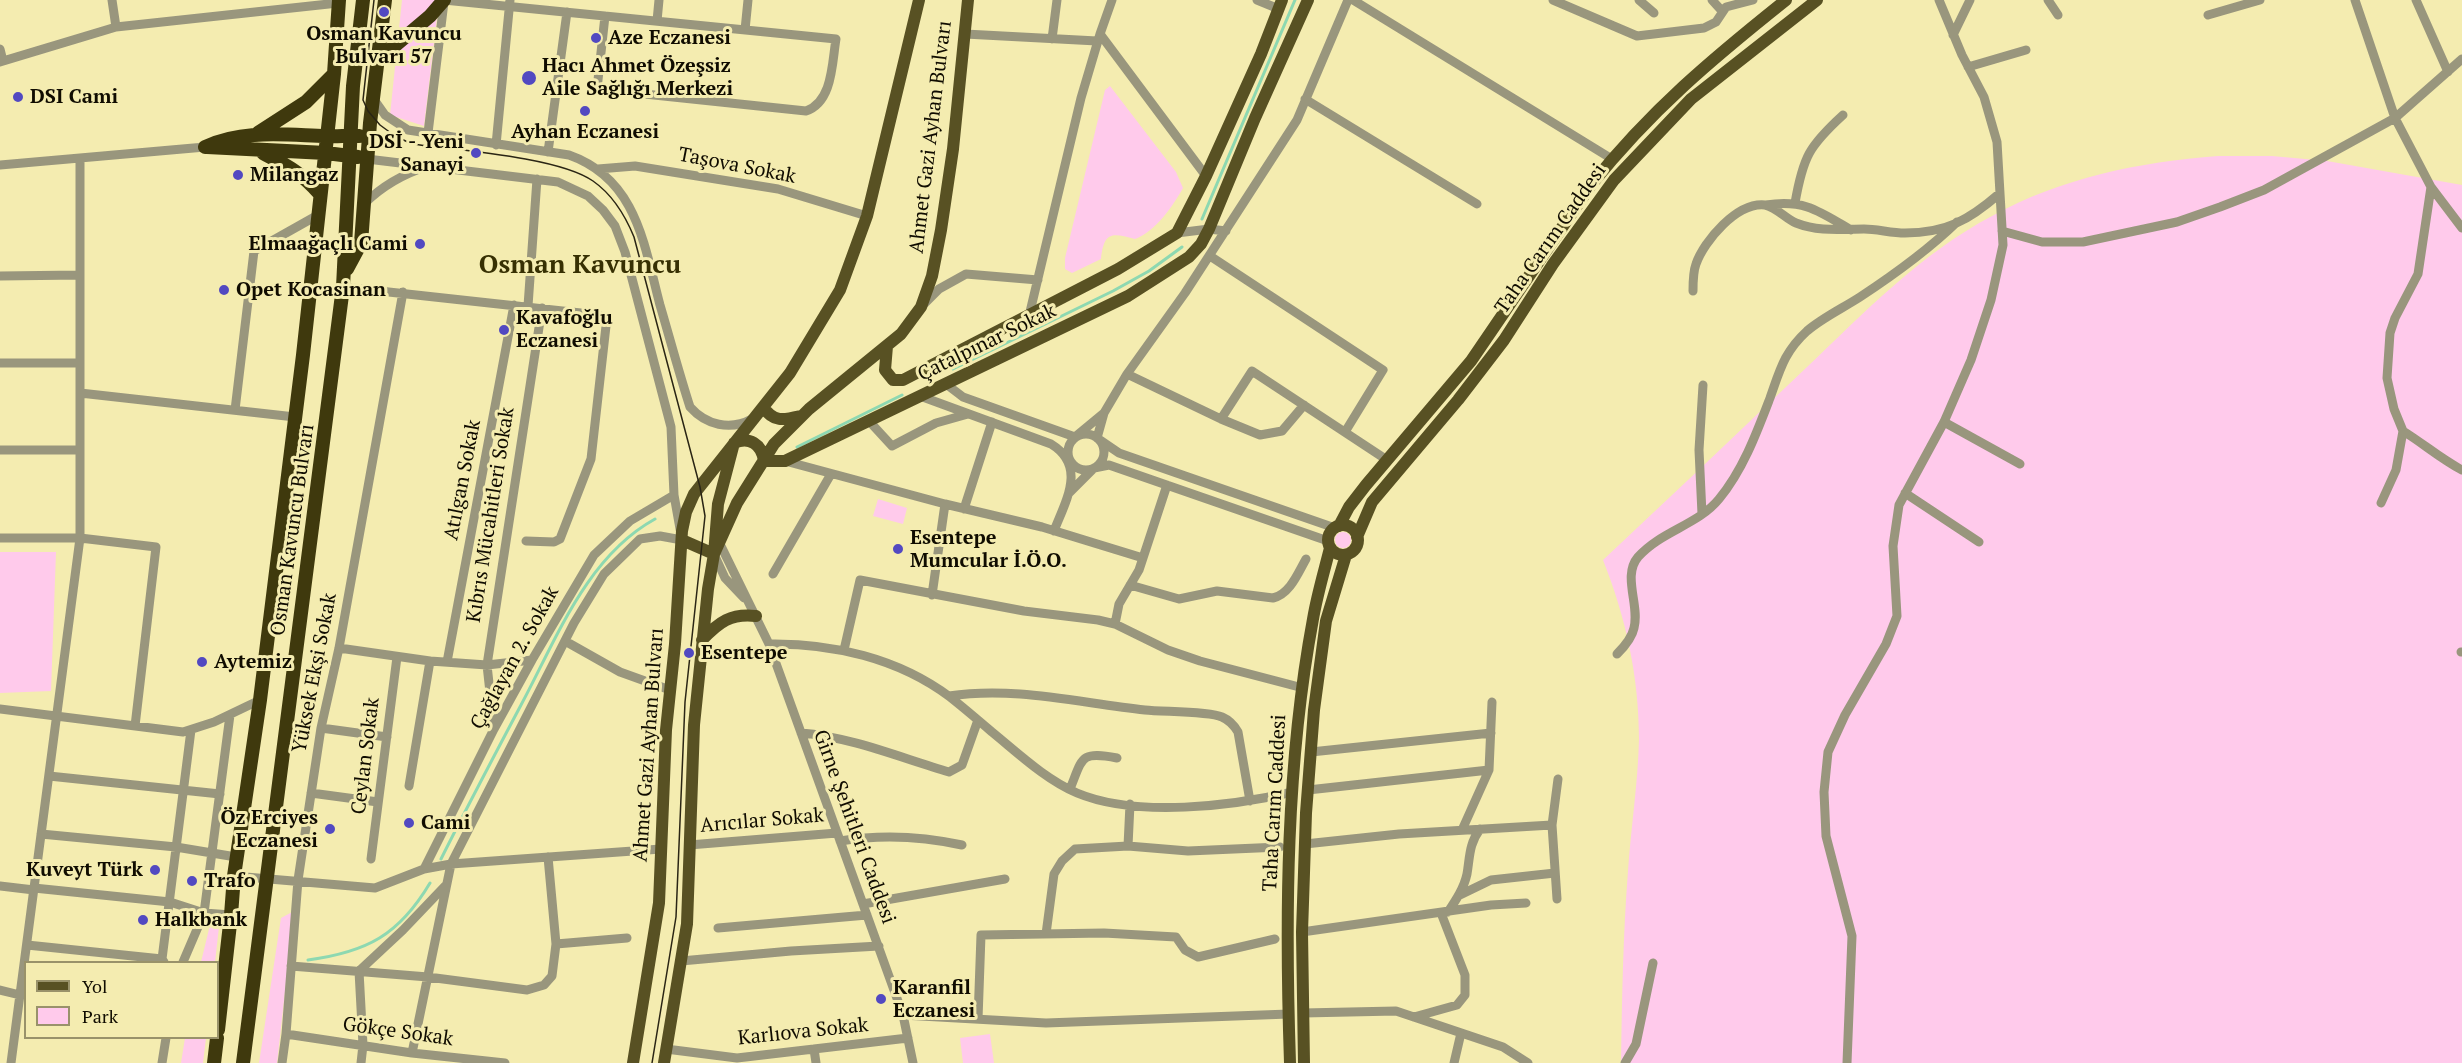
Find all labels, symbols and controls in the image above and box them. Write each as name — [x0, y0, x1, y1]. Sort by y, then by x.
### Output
marker: Osman Kavuncu Bulvarı 57 — [377, 5, 391, 19]
street label: Ahmet Gazi Ayhan Bulvarı — [905, 19, 957, 255]
place label: Osman Kavuncu Bulvarı 57 — [306, 22, 462, 69]
place label: Aze Eczanesi — [608, 26, 731, 50]
marker: Aze Eczanesi — [589, 31, 603, 45]
place label: Hacı Ahmet Özeşsiz Aile Sağlığı Merkezi — [542, 54, 733, 101]
marker: Hacı Ahmet Özeşsiz Aile Sağlığı Merkezi — [520, 69, 538, 87]
place label: DSI Cami — [30, 85, 118, 109]
marker: DSI Cami — [11, 90, 25, 104]
marker: Ayhan Eczanesi — [578, 104, 592, 118]
place label: Ayhan Eczanesi — [511, 120, 659, 144]
place label: DSİ - Yeni Sanayi — [369, 130, 464, 177]
street label: Taşova Sokak — [676, 143, 798, 189]
marker: DSİ - Yeni Sanayi — [469, 146, 483, 160]
street label: Taha Carım Caddesi — [1490, 159, 1612, 319]
place label: Milangaz — [250, 163, 339, 187]
marker: Milangaz — [231, 168, 245, 182]
place label: Elmaağaçlı Cami — [248, 232, 408, 256]
marker: Elmaağaçlı Cami — [413, 237, 427, 251]
district label: Osman Kavuncu — [479, 250, 681, 282]
place label: Opet Kocasinan — [236, 278, 386, 302]
marker: Opet Kocasinan — [217, 283, 231, 297]
street label: Çatalpınar Sokak — [914, 299, 1060, 387]
place label: Kavafoğlu Eczanesi — [516, 306, 613, 353]
marker: Kavafoğlu Eczanesi — [497, 323, 511, 337]
street label: Kıbrıs Mücahitleri Sokak — [462, 406, 520, 624]
street label: Atılgan Sokak — [440, 418, 486, 542]
street label: Osman Kavuncu Bulvarı — [266, 423, 320, 637]
place label: Esentepe Mumcular İ.Ö.O. — [910, 526, 1067, 573]
marker: Esentepe Mumcular İ.Ö.O. — [891, 542, 905, 556]
street label: Çağlayan 2. Sokak — [466, 582, 564, 734]
street label: Yüksek Ekşi Sokak — [288, 591, 342, 755]
street label: Ahmet Gazi Ayhan Bulvarı — [629, 627, 669, 863]
place label: Esentepe — [701, 641, 787, 665]
marker: Esentepe — [682, 646, 696, 660]
place label: Aytemiz — [214, 650, 292, 674]
marker: Aytemiz — [195, 655, 209, 669]
street label: Ceylan Sokak — [347, 696, 385, 816]
street label: Taha Carım Caddesi — [1258, 714, 1292, 892]
street label: Girne Şehitleri Caddesi — [808, 727, 900, 927]
street label: Arıcılar Sokak — [699, 804, 825, 838]
place label: Öz Erciyes Eczanesi — [221, 806, 318, 853]
place label: Cami — [421, 811, 470, 835]
marker: Cami — [402, 816, 416, 830]
marker: Öz Erciyes Eczanesi — [323, 822, 337, 836]
place label: Kuveyt Türk — [26, 858, 143, 882]
marker: Kuveyt Türk — [148, 863, 162, 877]
place label: Trafo — [204, 869, 256, 893]
marker: Trafo — [185, 874, 199, 888]
place label: Halkbank — [155, 908, 247, 932]
marker: Halkbank — [136, 913, 150, 927]
legend — [24, 961, 219, 1039]
text: Yol — [82, 974, 107, 998]
place label: Karanfil Eczanesi — [893, 976, 975, 1023]
marker: Karanfil Eczanesi — [874, 992, 888, 1006]
text: Park — [82, 1004, 118, 1028]
street label: Gökçe Sokak — [341, 1012, 455, 1052]
street label: Karlıova Sokak — [737, 1013, 869, 1051]

